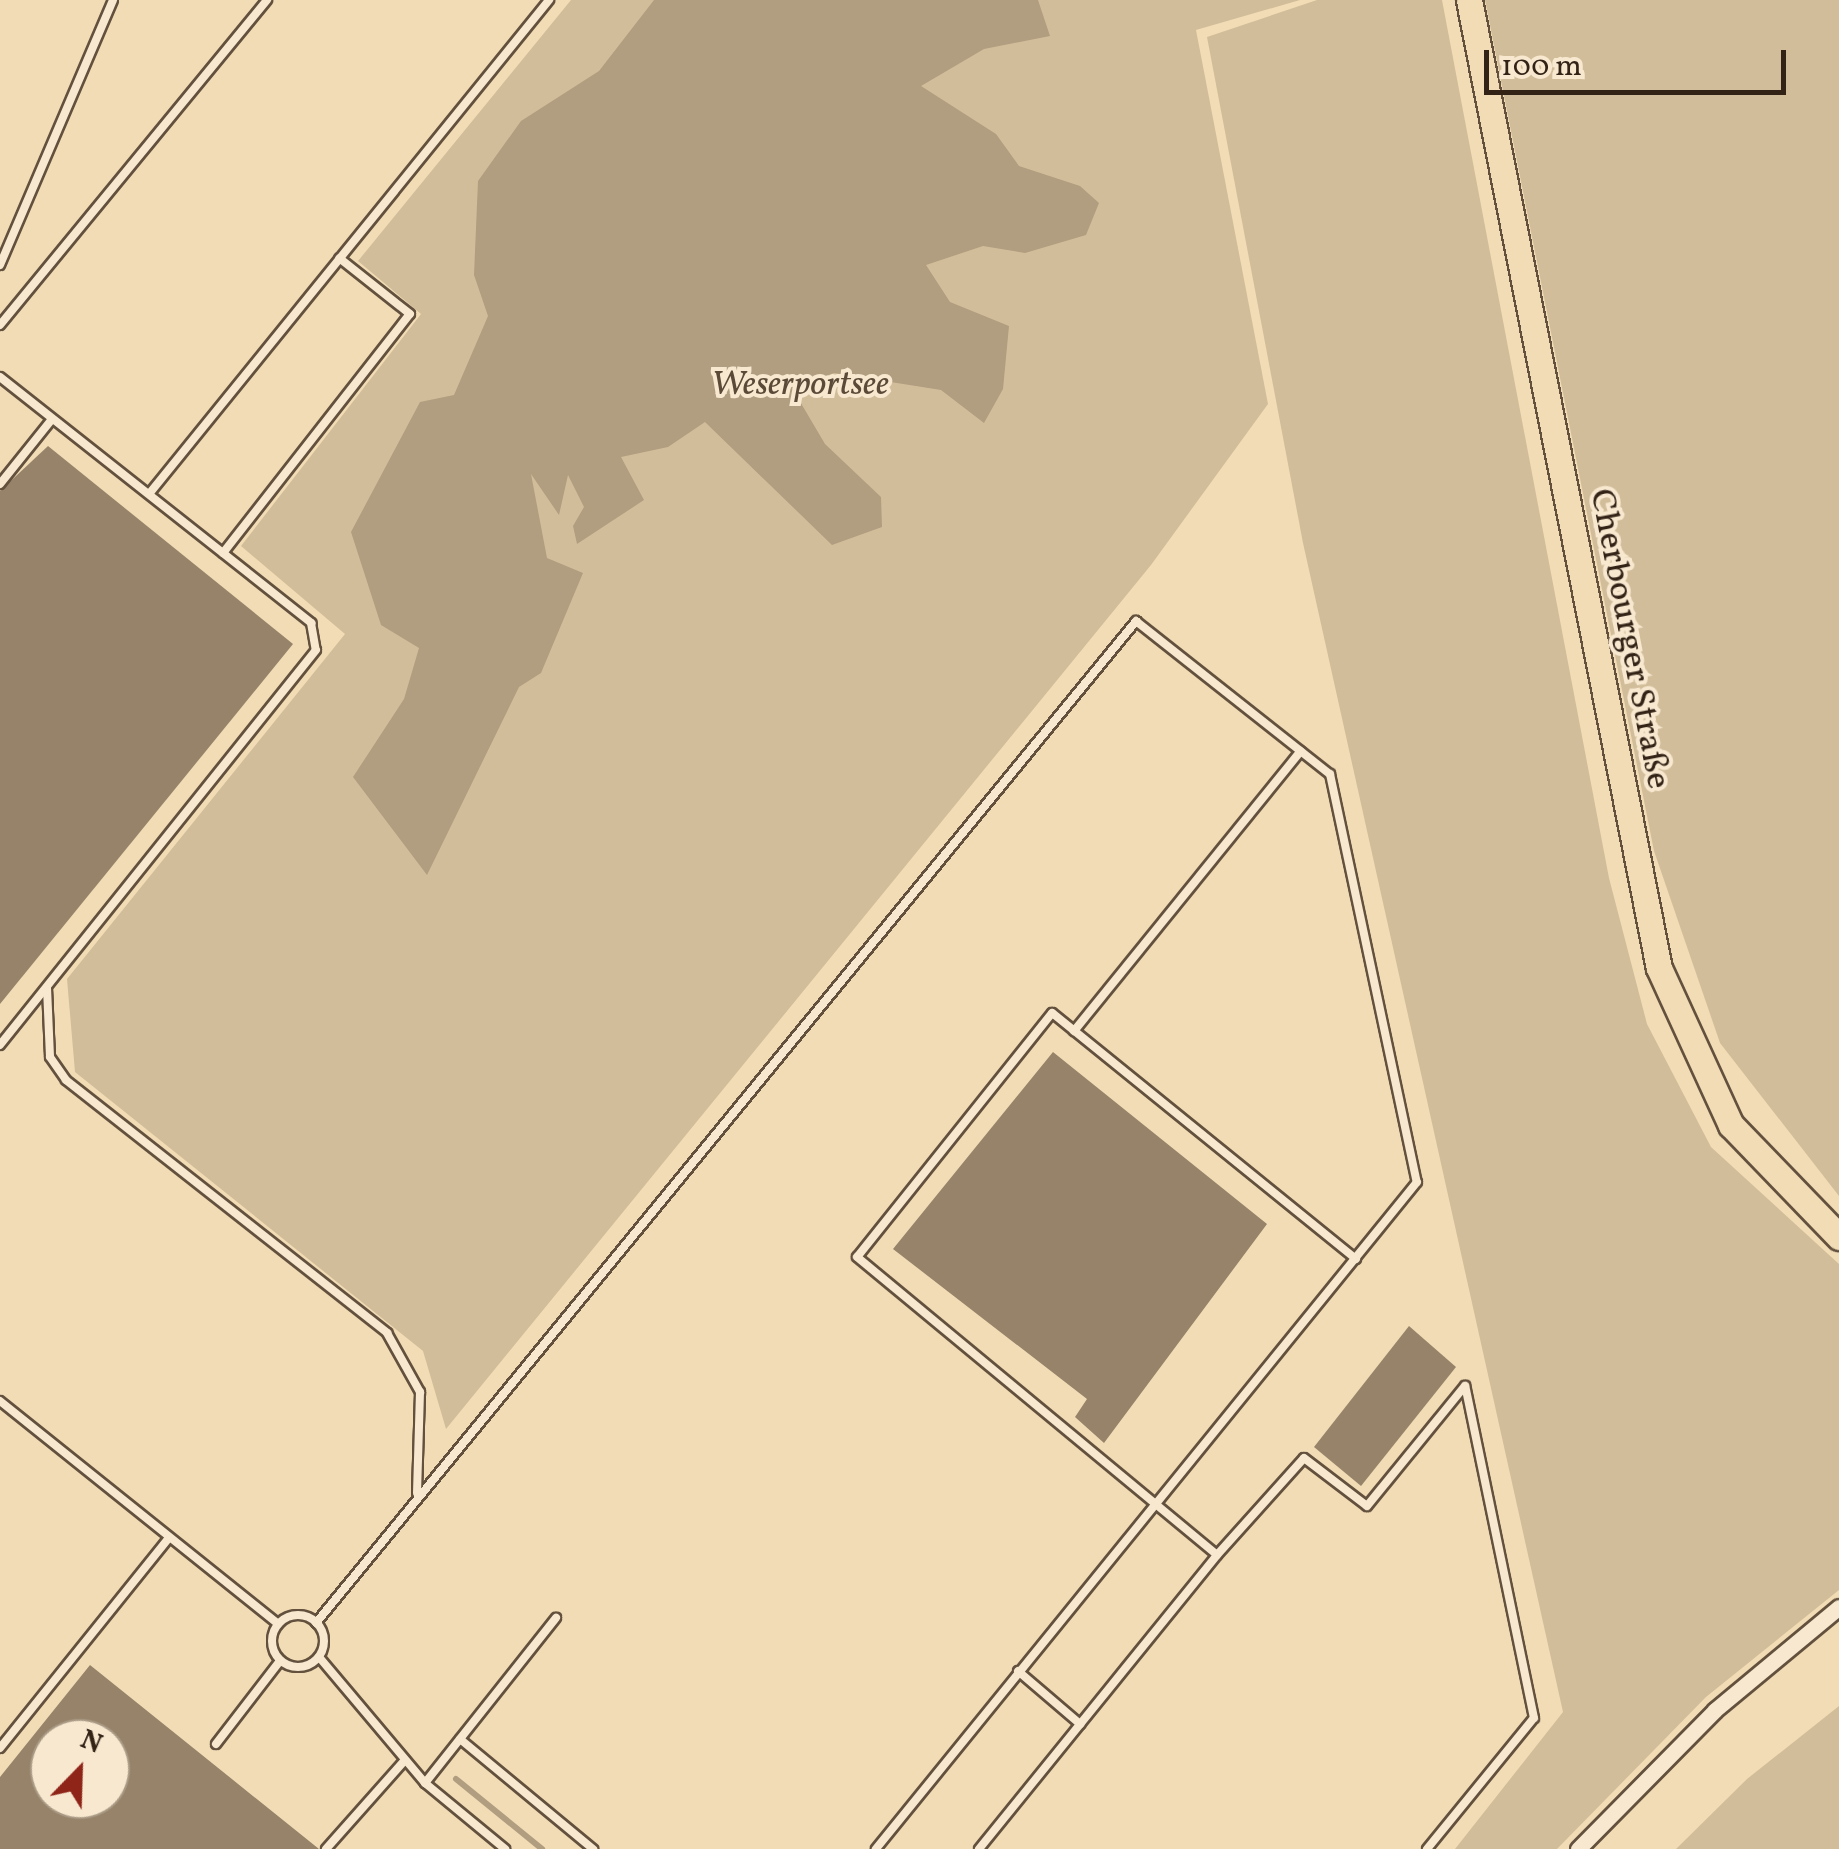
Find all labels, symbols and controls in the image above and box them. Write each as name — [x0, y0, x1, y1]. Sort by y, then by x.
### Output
scale bar — [1489, 30, 1792, 92]
text: 100 m — [1501, 46, 1582, 88]
park label: Weserportsee — [711, 364, 889, 406]
street label: Cherbourger Straße — [1579, 486, 1679, 792]
north arrow — [30, 1719, 130, 1819]
text: N — [74, 1721, 108, 1765]

